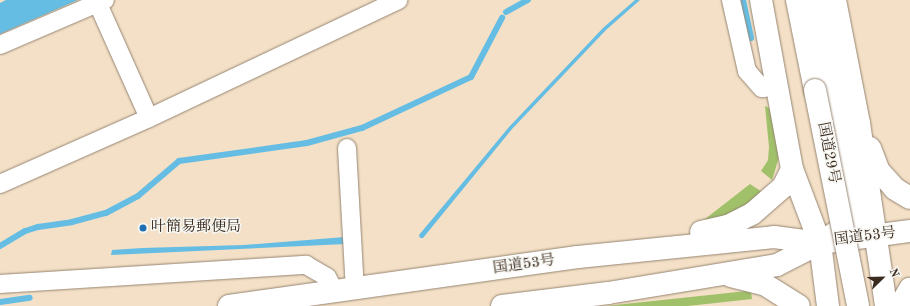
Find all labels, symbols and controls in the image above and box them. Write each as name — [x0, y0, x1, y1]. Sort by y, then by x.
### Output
street label: 国道29号 — [813, 121, 843, 185]
place label: 叶簡易郵便局 — [151, 219, 241, 237]
marker: 叶簡易郵便局 — [138, 223, 148, 233]
street label: 国道53号 — [833, 224, 897, 250]
street label: 国道53号 — [492, 252, 556, 278]
north arrow — [862, 258, 902, 298]
text: N — [887, 267, 900, 279]

